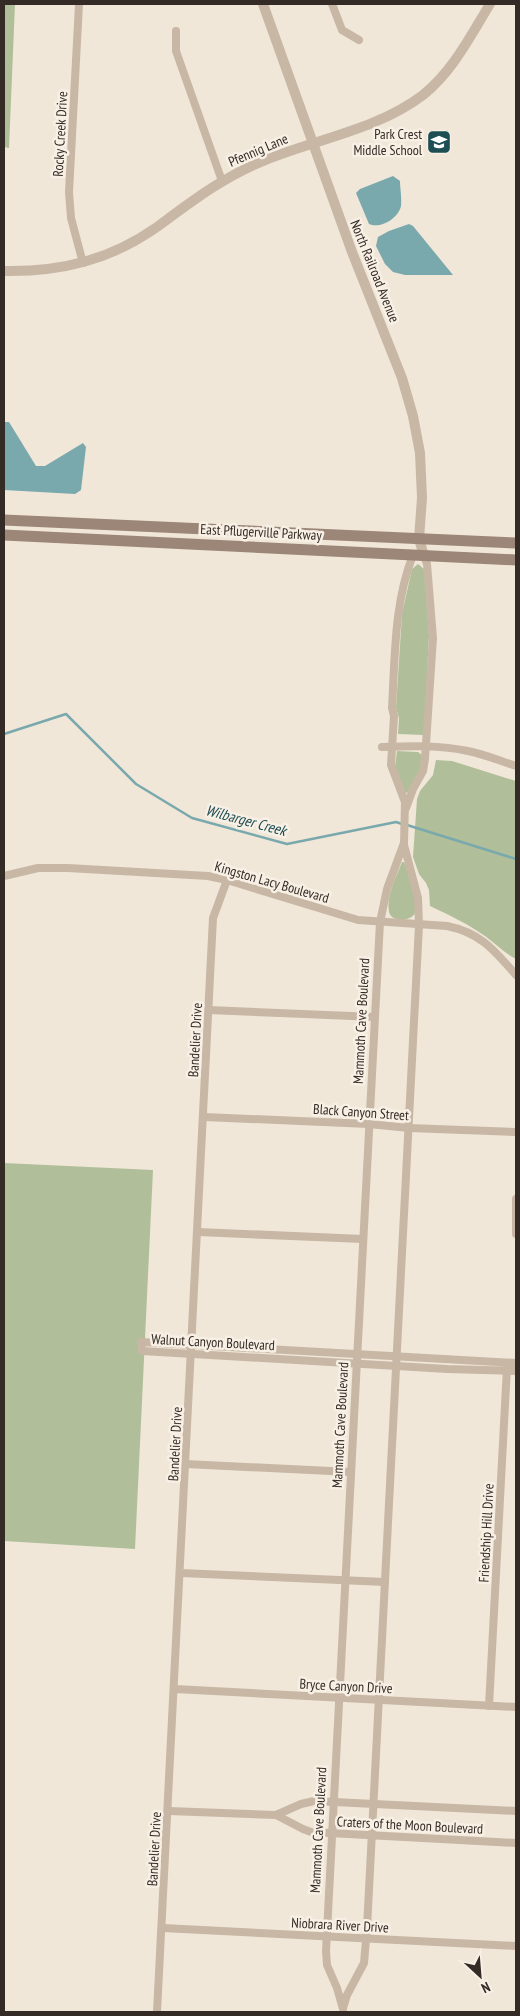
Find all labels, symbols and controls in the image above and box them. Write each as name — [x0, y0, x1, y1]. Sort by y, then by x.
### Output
street label: Rocky Creek Drive — [49, 91, 71, 177]
place label: Park Crest Middle School — [353, 125, 423, 159]
street label: Pfennig Lane — [225, 129, 291, 171]
school or university icon: Park Crest Middle School — [426, 129, 452, 155]
street label: North Railroad Avenue — [346, 217, 404, 325]
street label: East Pflugerville Parkway — [200, 520, 323, 544]
water label: Wilbarger Creek — [204, 800, 290, 840]
street label: Kingston Lacy Boulevard — [213, 857, 331, 907]
street label: Mammoth Cave Boulevard — [349, 957, 373, 1085]
street label: Bandelier Drive — [184, 1002, 206, 1078]
street label: Black Canyon Street — [313, 1100, 410, 1124]
street label: Walnut Canyon Boulevard — [151, 1330, 275, 1354]
street label: Mammoth Cave Boulevard — [328, 1361, 352, 1489]
street label: Bandelier Drive — [164, 1406, 186, 1482]
street label: Friendship Hill Drive — [474, 1483, 498, 1583]
street label: Bryce Canyon Drive — [299, 1675, 393, 1697]
street label: Mammoth Cave Boulevard — [306, 1766, 330, 1894]
street label: Bandelier Drive — [143, 1811, 165, 1887]
street label: Craters of the Moon Boulevard — [336, 1812, 484, 1838]
street label: Niobrara River Drive — [291, 1913, 389, 1937]
north arrow — [455, 1951, 505, 2001]
text: N — [478, 1978, 493, 1997]

